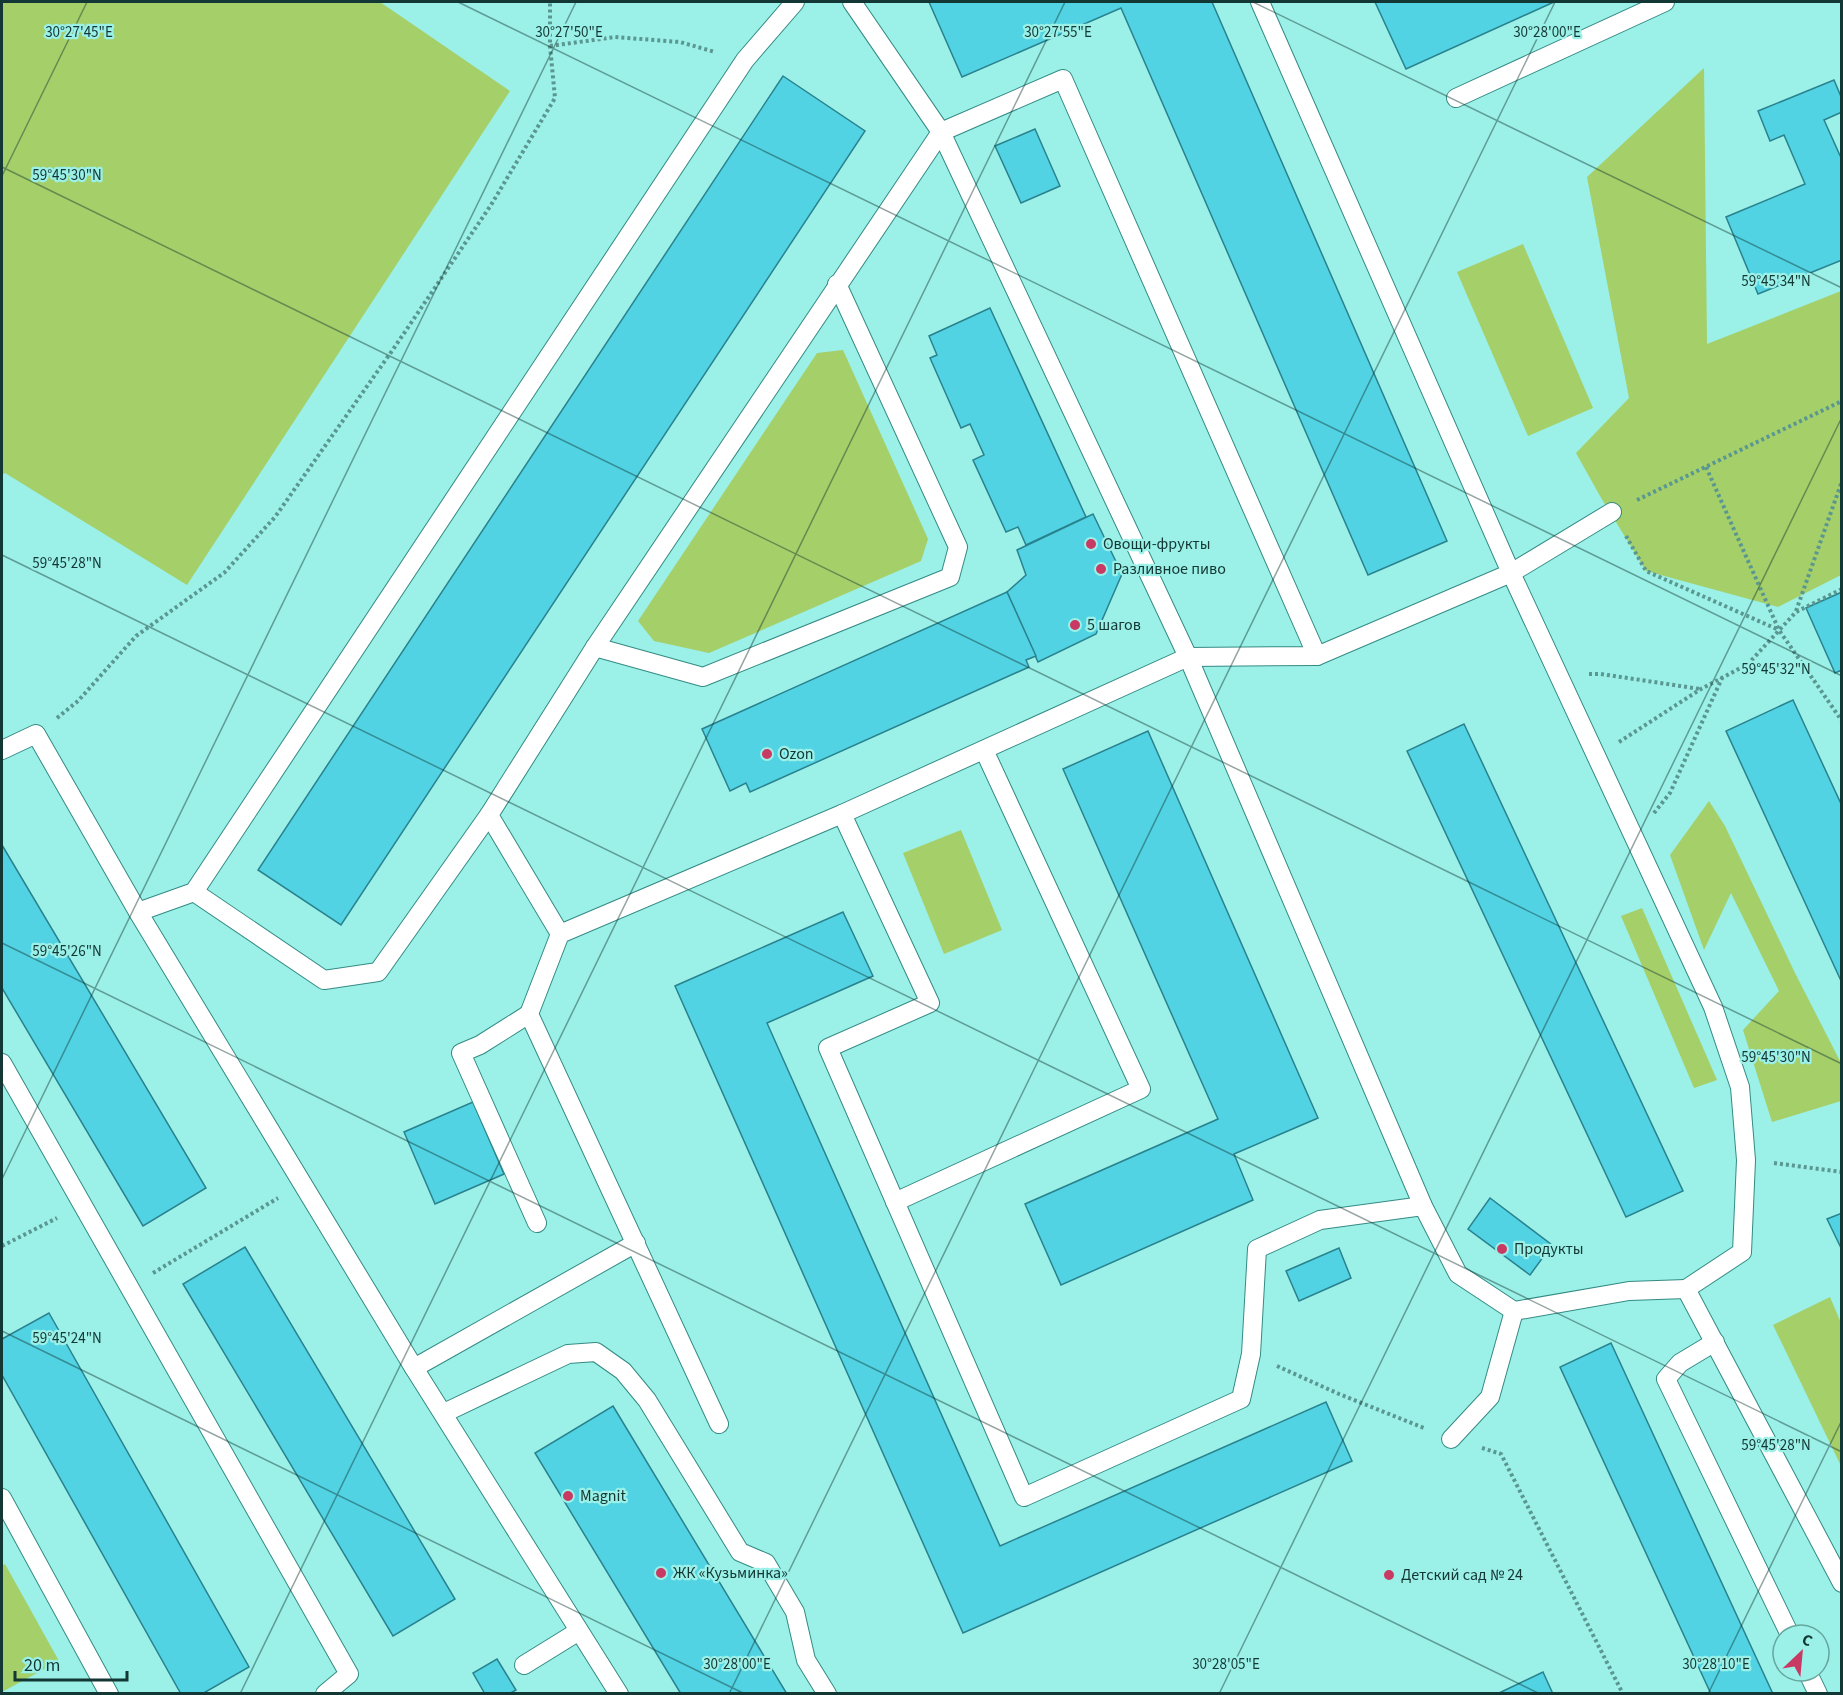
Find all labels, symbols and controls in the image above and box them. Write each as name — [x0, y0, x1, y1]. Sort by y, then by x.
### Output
text: 30°27'45"E — [45, 22, 113, 43]
text: 30°27'50"E — [535, 22, 603, 43]
text: 30°27'55"E — [1024, 22, 1092, 43]
text: 30°28'00"E — [1513, 22, 1581, 43]
text: 59°45'30"N — [32, 165, 102, 186]
text: 59°45'34"N — [1741, 271, 1811, 292]
place label: Овощи-фрукты — [1103, 533, 1210, 555]
marker: Овощи-фрукты — [1084, 537, 1098, 551]
text: 59°45'28"N — [32, 553, 102, 574]
place label: Разливное пиво — [1113, 558, 1226, 580]
marker: Разливное пиво — [1094, 562, 1108, 576]
place label: 5 шагов — [1087, 614, 1141, 636]
marker: 5 шагов — [1068, 618, 1082, 632]
text: 59°45'32"N — [1741, 659, 1811, 680]
place label: Ozon — [779, 743, 814, 765]
marker: Ozon — [760, 747, 774, 761]
text: 59°45'26"N — [32, 941, 102, 962]
text: 59°45'30"N — [1741, 1047, 1811, 1068]
place label: Продукты — [1514, 1238, 1584, 1260]
marker: Продукты — [1495, 1242, 1509, 1256]
text: 59°45'24"N — [32, 1328, 102, 1349]
text: 59°45'28"N — [1741, 1435, 1811, 1456]
place label: Magnit — [580, 1485, 626, 1507]
marker: Magnit — [561, 1489, 575, 1503]
place label: ЖК «Кузьминка» — [673, 1562, 788, 1584]
place label: Детский сад № 24 — [1401, 1564, 1523, 1586]
marker: ЖК «Кузьминка» — [654, 1566, 668, 1580]
marker: Детский сад № 24 — [1382, 1568, 1396, 1582]
north arrow — [1771, 1623, 1831, 1683]
text: С — [1798, 1628, 1816, 1652]
scale bar — [15, 1644, 128, 1682]
text: 20 m — [24, 1653, 60, 1678]
text: 30°28'00"E — [703, 1654, 771, 1675]
text: 30°28'05"E — [1192, 1654, 1260, 1675]
text: 30°28'10"E — [1682, 1654, 1750, 1675]

